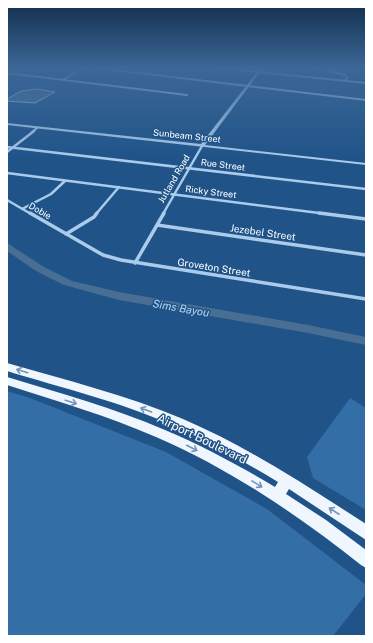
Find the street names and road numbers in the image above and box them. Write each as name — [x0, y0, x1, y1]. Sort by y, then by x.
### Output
street label: Sunbeam Street — [153, 126, 222, 145]
street label: Jutland Road — [155, 153, 192, 205]
street label: Rue Street — [200, 156, 246, 173]
street label: Ricky Street — [185, 183, 238, 200]
street label: Dobie — [27, 200, 53, 221]
street label: Jezebel Street — [229, 221, 297, 243]
street label: Groveton Street — [177, 255, 252, 279]
street label: Airport Boulevard — [155, 411, 249, 467]

